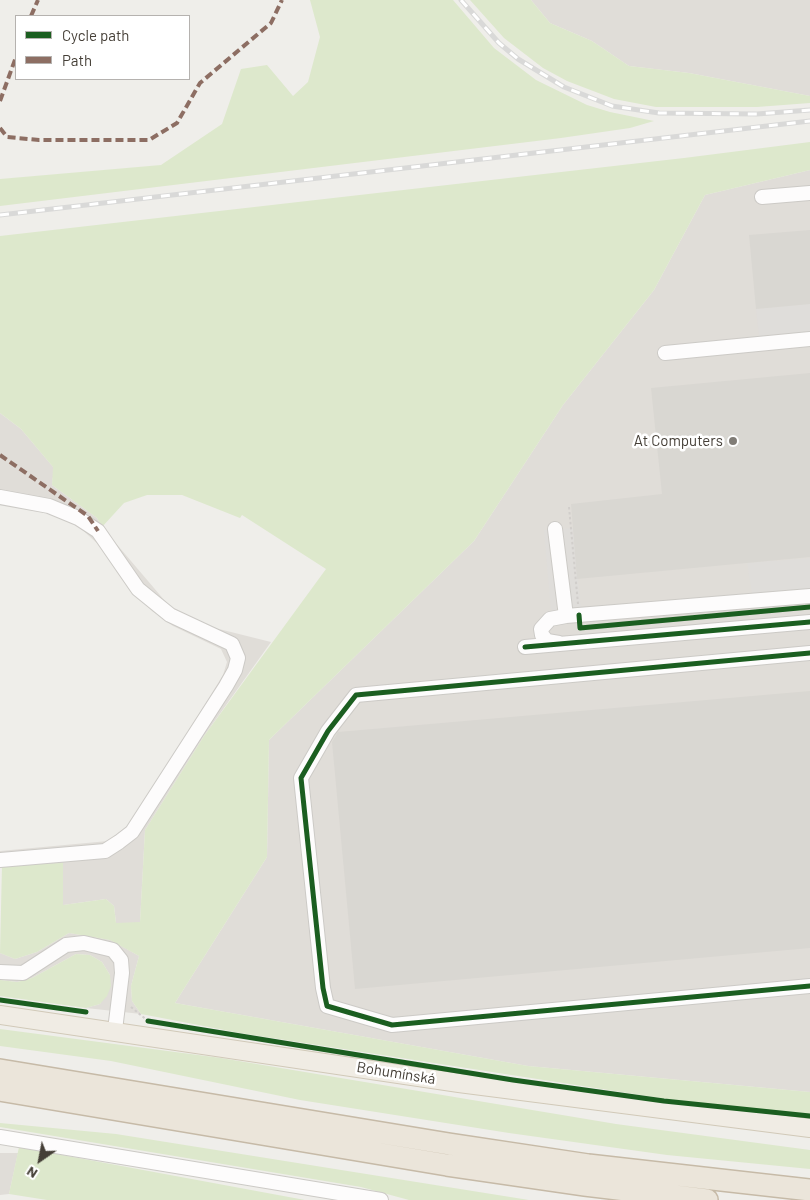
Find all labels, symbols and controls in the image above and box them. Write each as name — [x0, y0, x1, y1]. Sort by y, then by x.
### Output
legend — [15, 15, 190, 80]
text: Cycle path — [62, 26, 129, 44]
text: Path — [62, 51, 92, 69]
place label: At Computers — [634, 432, 723, 450]
marker: At Computers — [727, 435, 739, 447]
street label: Bohumínská — [355, 1058, 437, 1088]
north arrow — [15, 1135, 65, 1185]
text: N — [23, 1163, 40, 1183]

